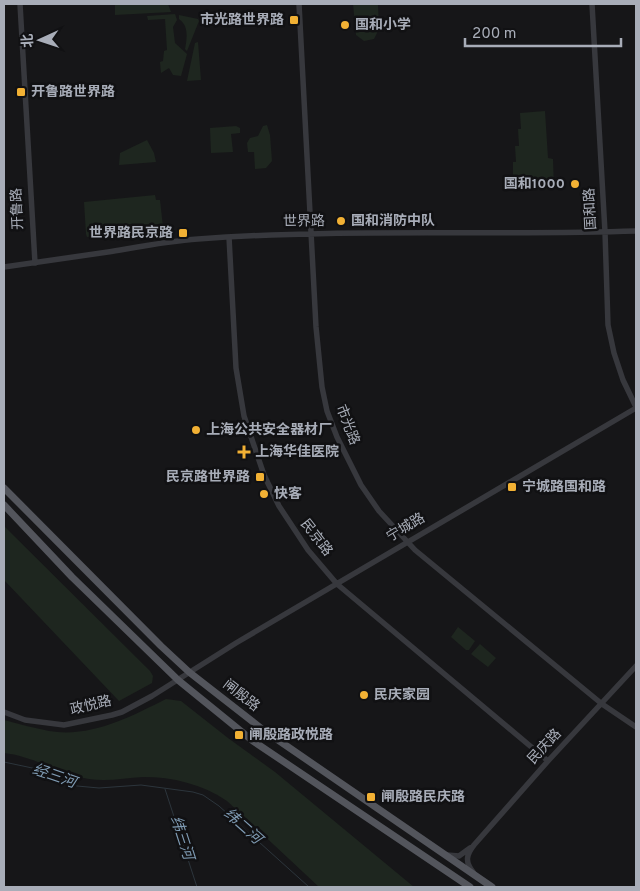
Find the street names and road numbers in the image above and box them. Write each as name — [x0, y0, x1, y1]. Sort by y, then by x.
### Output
street label: 开鲁路 — [8, 188, 28, 230]
street label: 国和路 — [581, 188, 601, 230]
street label: 世界路 — [283, 213, 325, 231]
street label: 市光路 — [332, 402, 362, 448]
street label: 宁城路 — [383, 509, 428, 546]
street label: 民京路 — [296, 516, 336, 560]
street label: 闸殷路 — [219, 676, 263, 716]
street label: 政悦路 — [69, 693, 113, 719]
street label: 民庆路 — [524, 726, 566, 768]

